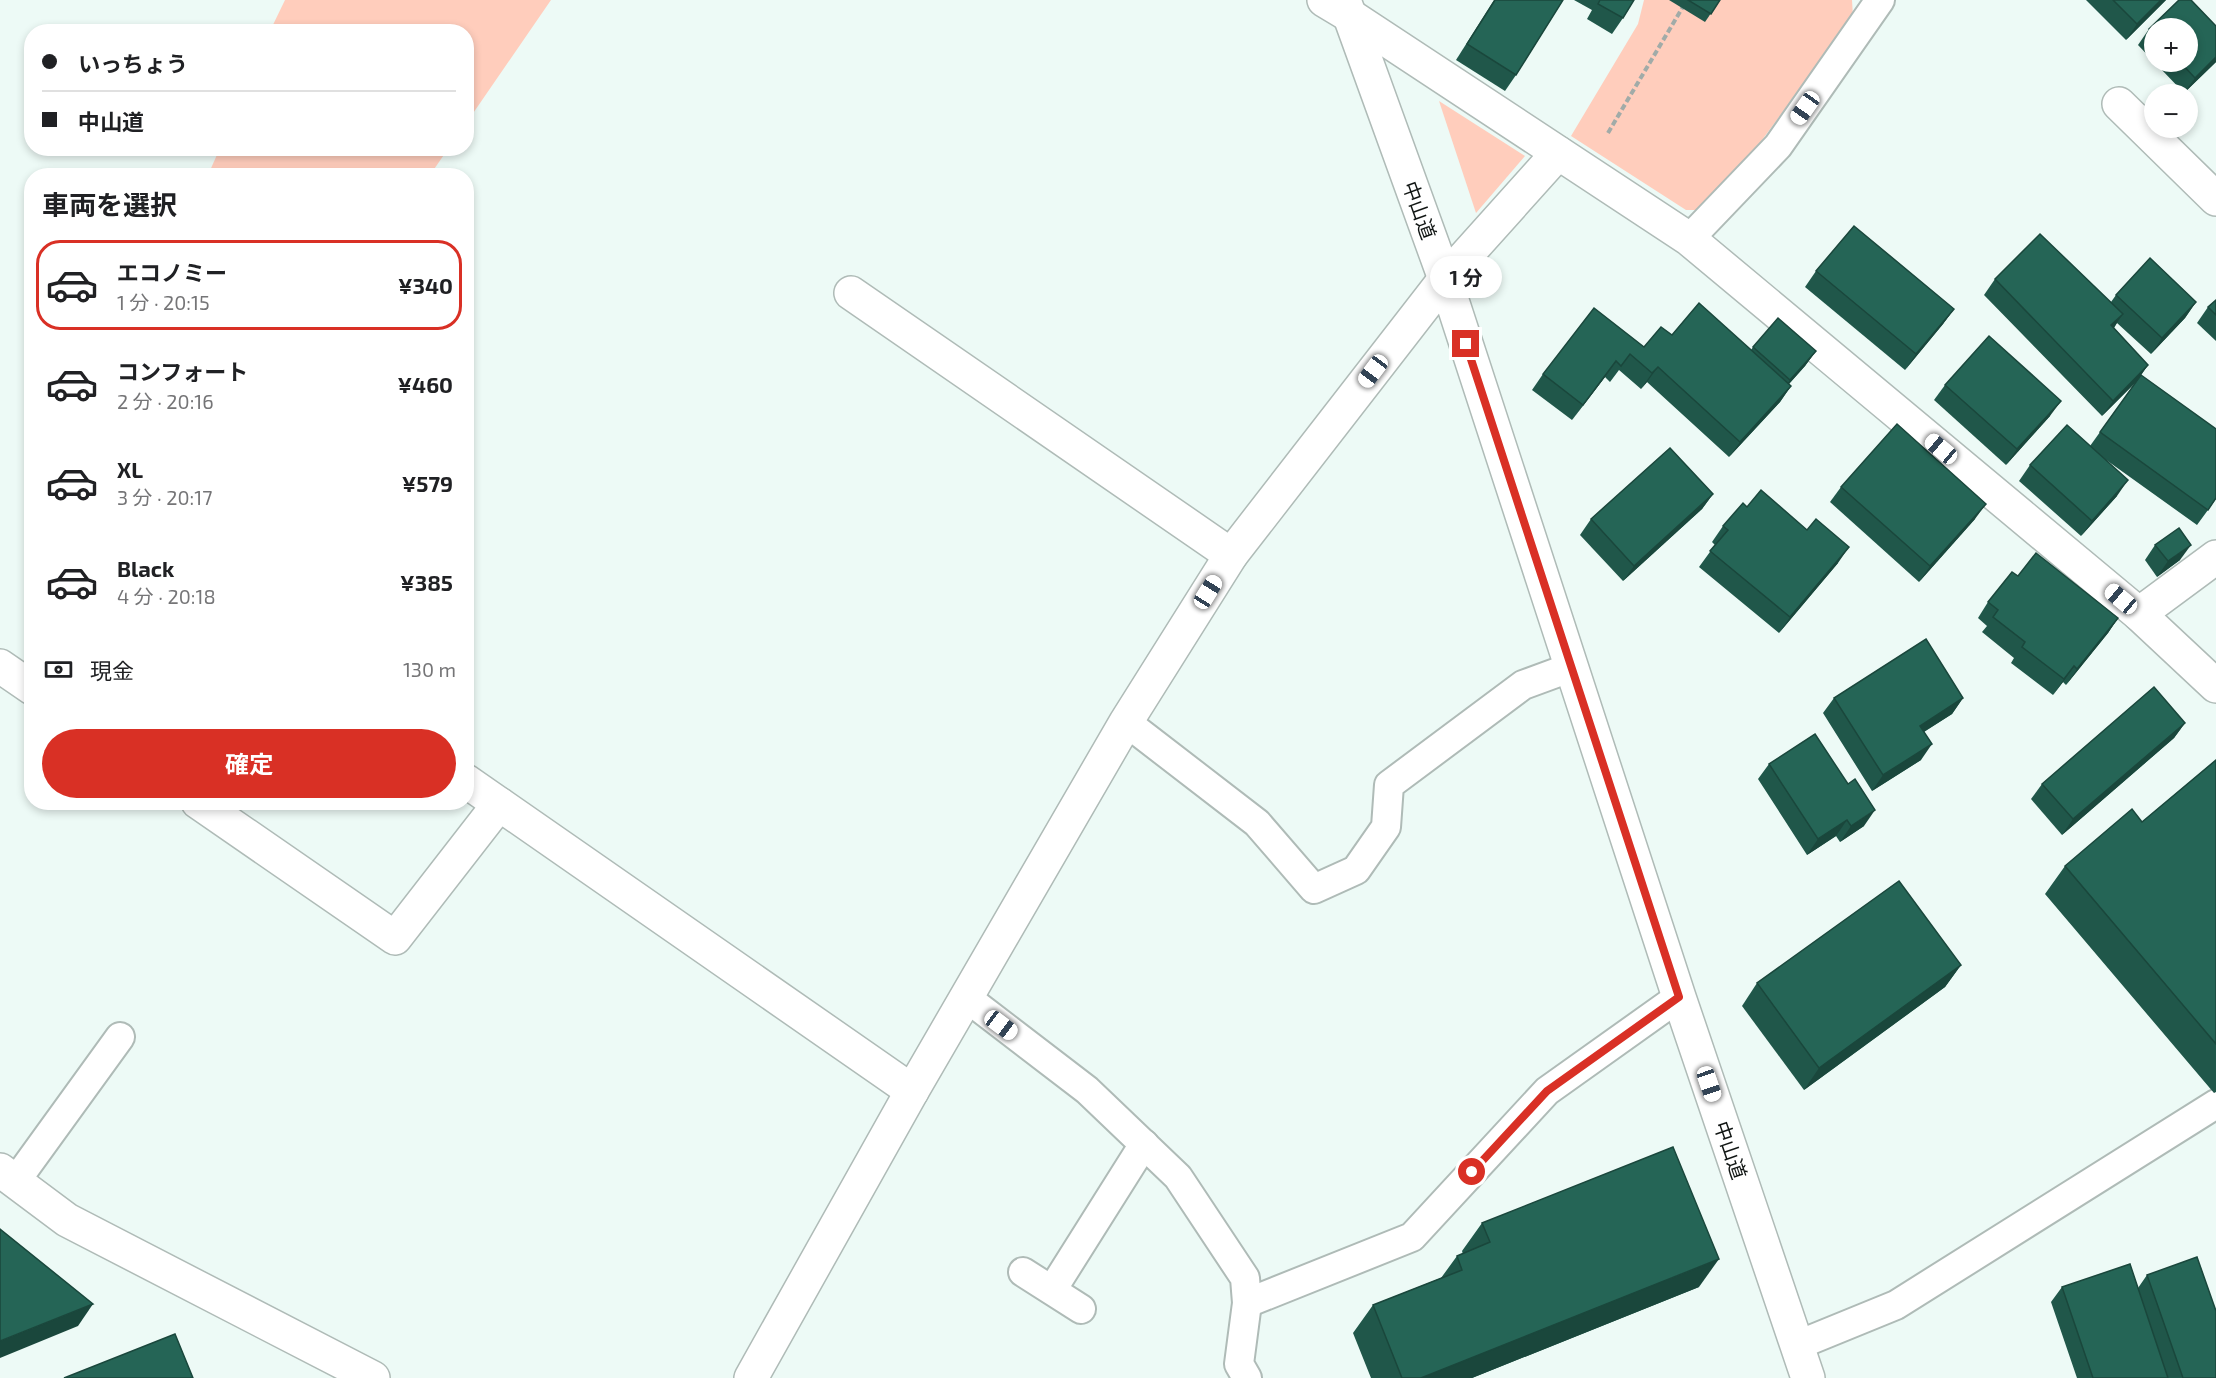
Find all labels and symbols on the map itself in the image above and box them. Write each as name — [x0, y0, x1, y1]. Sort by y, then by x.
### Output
car — [1787, 88, 1823, 128]
street label: 中山道 — [1398, 178, 1442, 242]
callout: 1 分 — [1430, 257, 1502, 299]
route end — [1452, 330, 1479, 357]
car — [1355, 351, 1391, 391]
car — [1921, 431, 1961, 467]
car — [1191, 572, 1225, 612]
car — [2101, 581, 2141, 617]
car — [981, 1007, 1021, 1043]
car — [1695, 1064, 1723, 1104]
street label: 中山道 — [1710, 1118, 1752, 1182]
route start — [1458, 1158, 1485, 1185]

